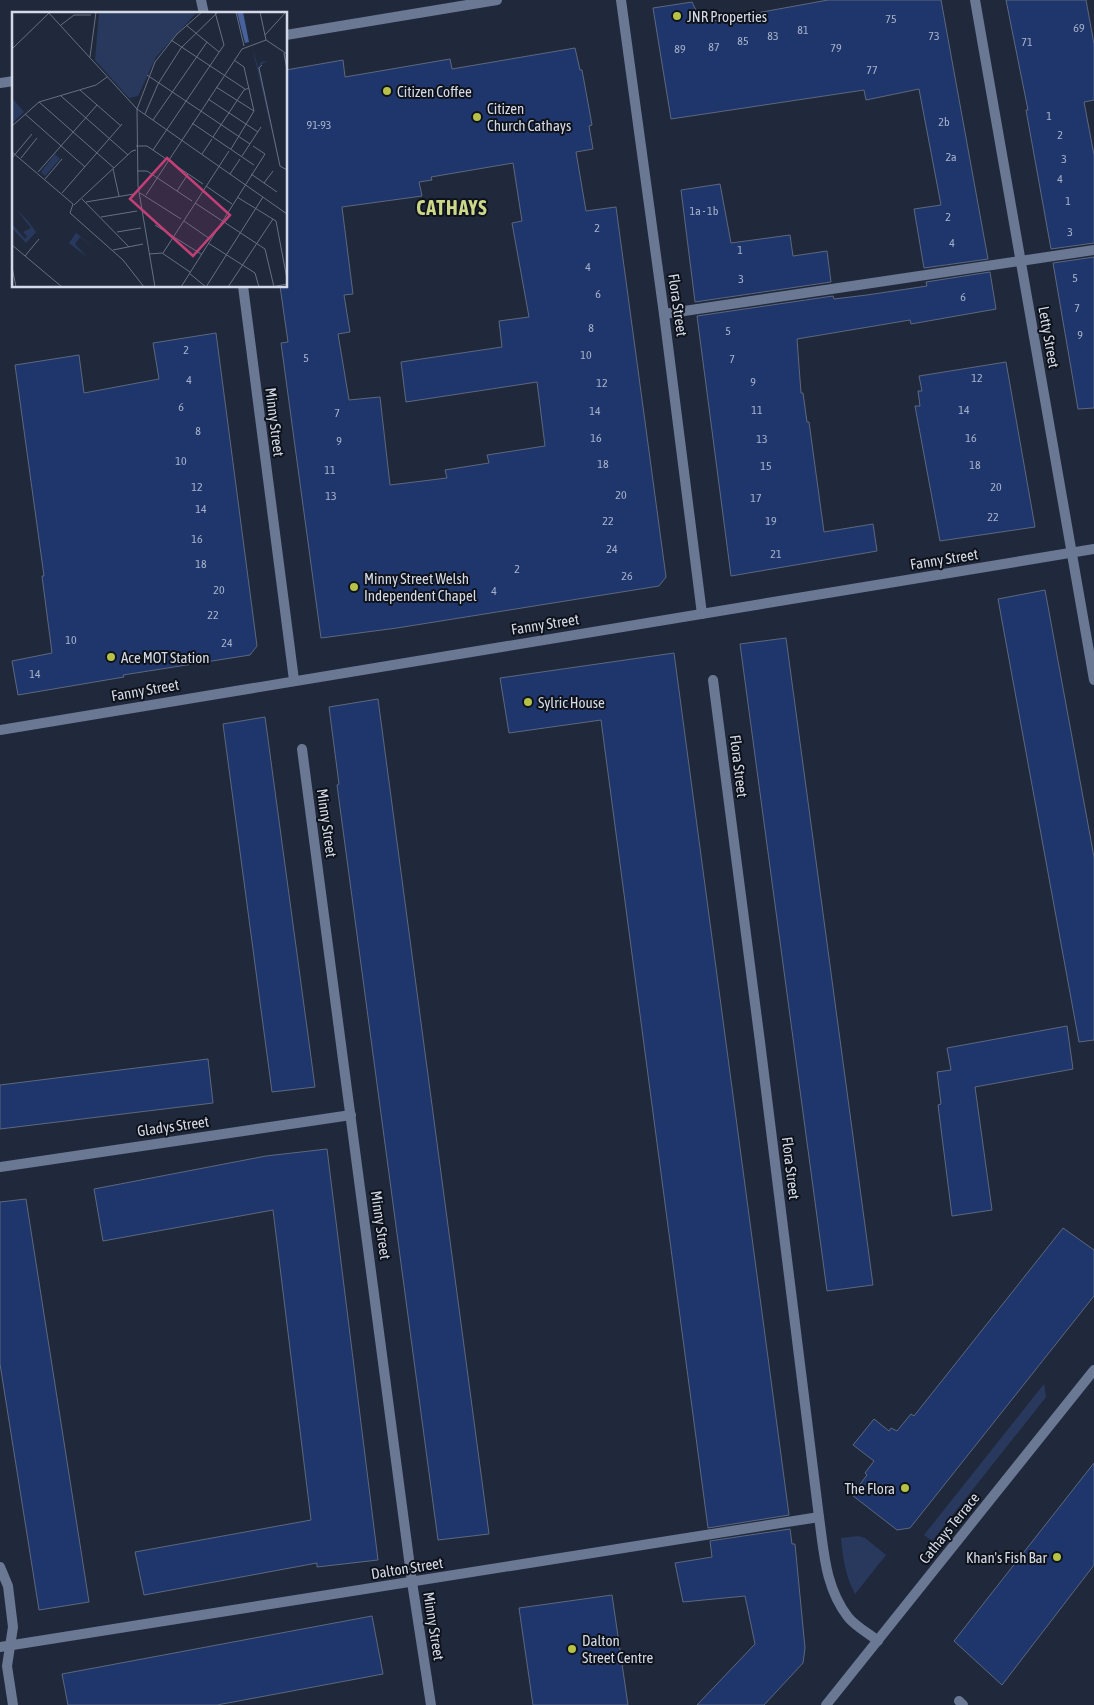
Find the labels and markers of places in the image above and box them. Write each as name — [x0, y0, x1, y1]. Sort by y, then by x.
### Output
place label: JNR Properties — [687, 8, 767, 25]
marker: JNR Properties — [671, 10, 683, 22]
place label: Citizen Coffee — [397, 83, 472, 100]
marker: Citizen Coffee — [381, 85, 393, 97]
place label: Citizen Church Cathays — [487, 100, 571, 134]
marker: Citizen Church Cathays — [471, 111, 483, 123]
place label: Minny Street Welsh Independent Chapel — [364, 570, 477, 604]
marker: Minny Street Welsh Independent Chapel — [348, 581, 360, 593]
place label: Ace MOT Station — [121, 649, 210, 666]
marker: Ace MOT Station — [105, 651, 117, 663]
place label: Sylric House — [538, 694, 605, 711]
marker: Sylric House — [522, 696, 534, 708]
place label: The Flora — [845, 1480, 895, 1497]
marker: The Flora — [899, 1482, 911, 1494]
place label: Khan's Fish Bar — [966, 1549, 1048, 1566]
marker: Khan's Fish Bar — [1051, 1551, 1063, 1563]
place label: Dalton Street Centre — [582, 1632, 654, 1666]
marker: Dalton Street Centre — [566, 1643, 578, 1655]

